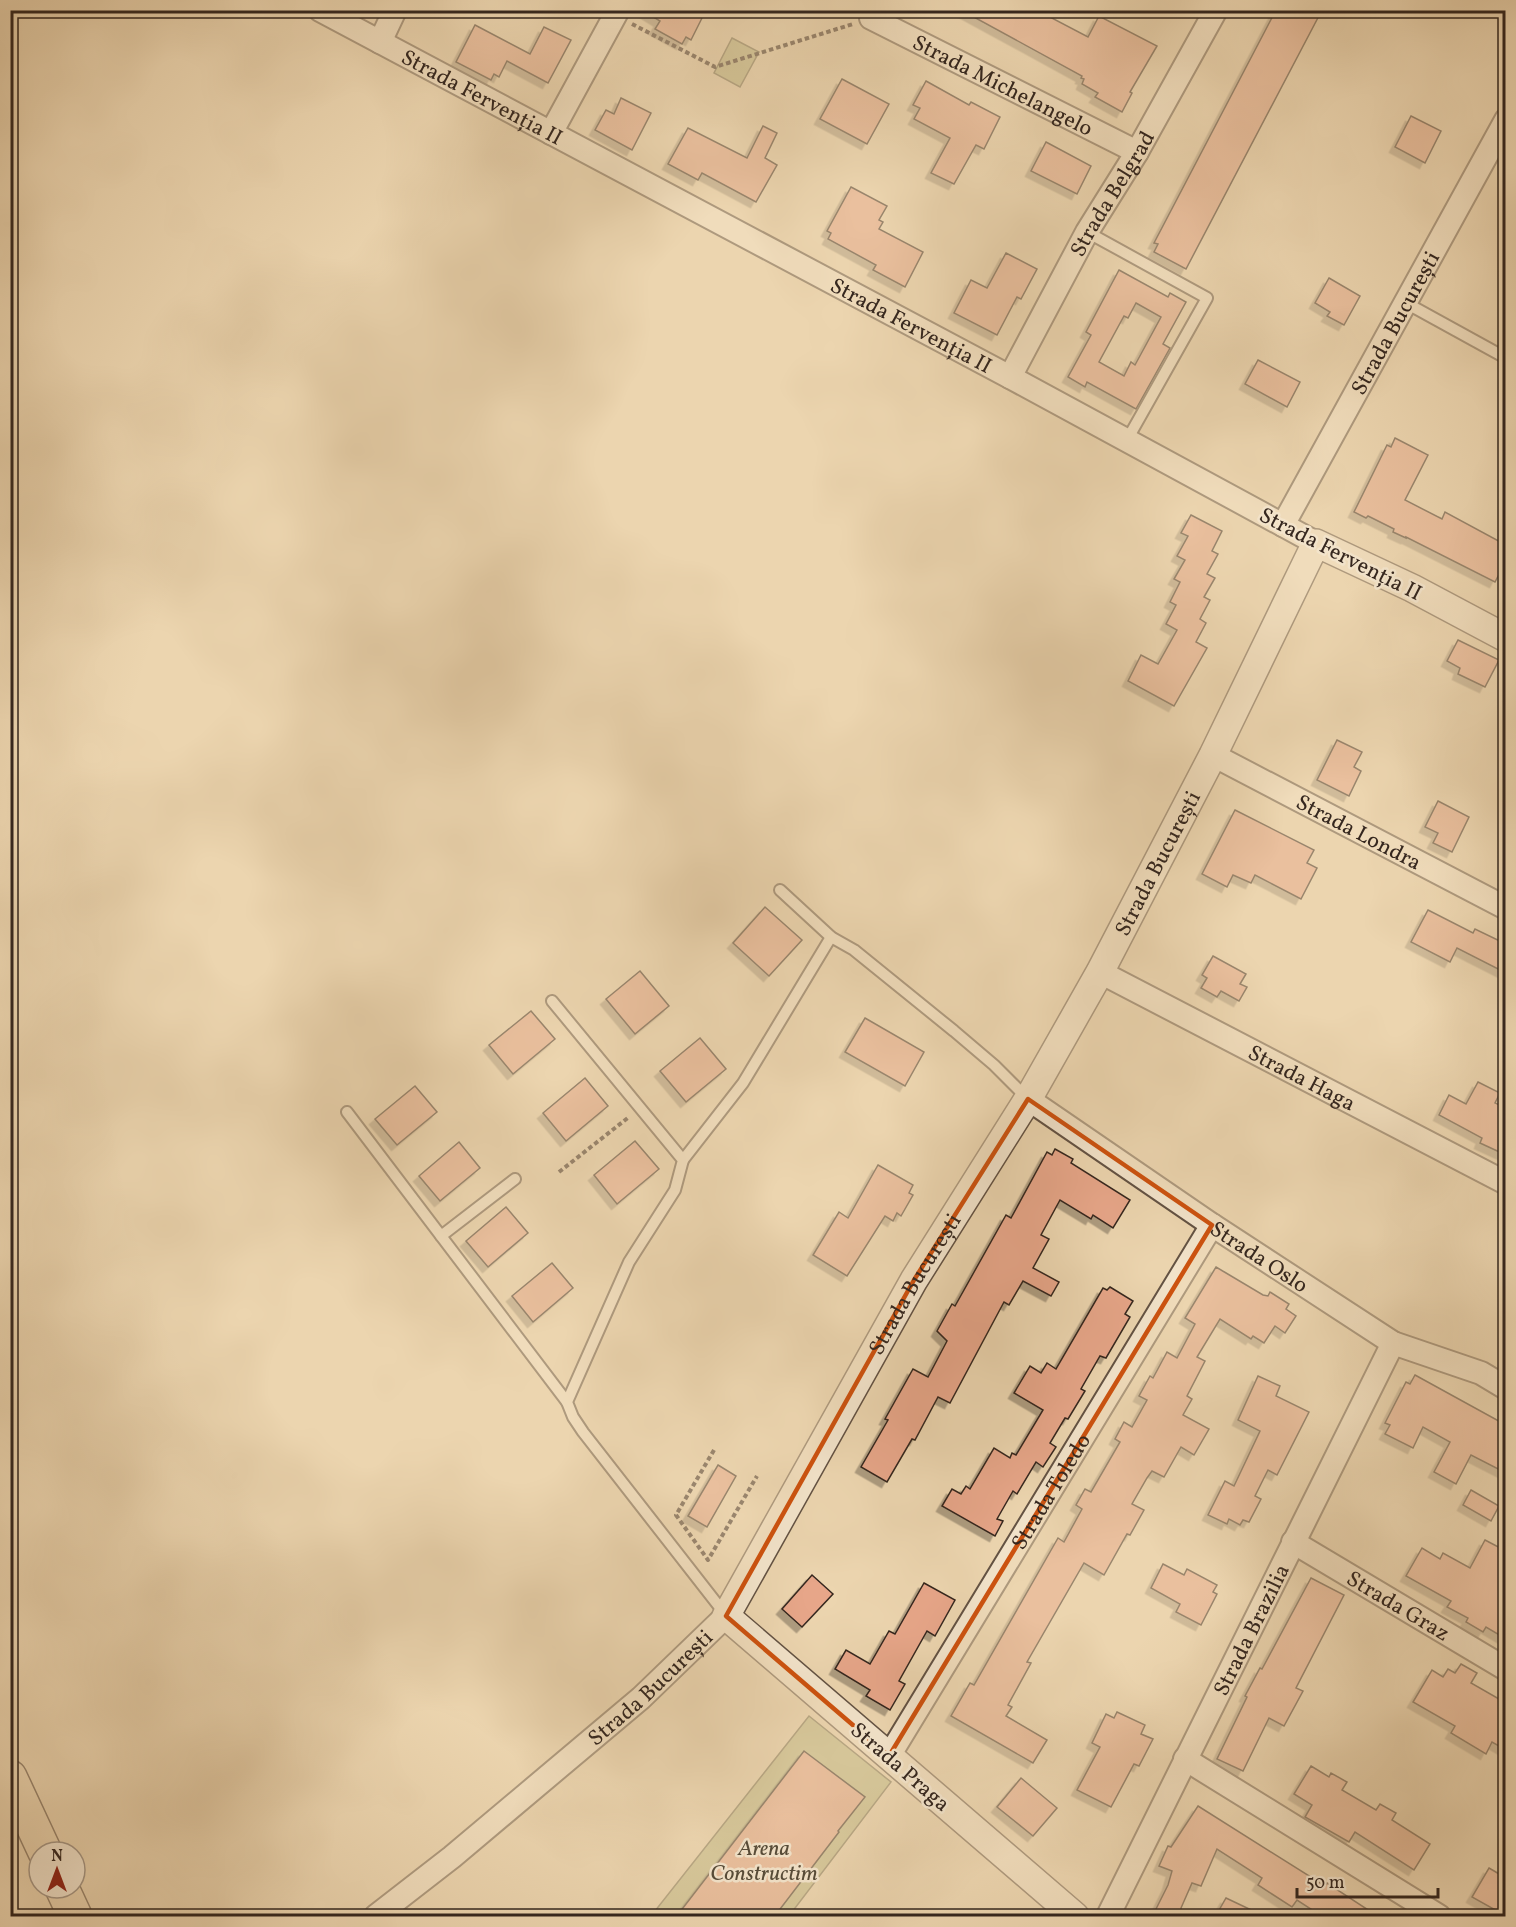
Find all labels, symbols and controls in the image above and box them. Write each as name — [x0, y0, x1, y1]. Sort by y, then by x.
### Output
street label: Strada Michelangelo — [906, 28, 1098, 145]
street label: Strada Fervenția II — [395, 43, 568, 154]
street label: Strada Belgrad — [1064, 126, 1164, 263]
street label: Strada București — [1345, 246, 1449, 401]
street label: Strada Fervenția II — [824, 271, 997, 383]
street label: Strada Fervenția II — [1253, 501, 1427, 610]
street label: Strada București — [1108, 786, 1210, 942]
street label: Strada Londra — [1290, 788, 1426, 879]
street label: Strada Haga — [1242, 1038, 1361, 1120]
street label: Strada București — [862, 1208, 970, 1361]
street label: Strada Oslo — [1203, 1215, 1314, 1302]
street label: Strada Toledo — [1005, 1428, 1100, 1557]
street label: Strada Brazilia — [1207, 1559, 1299, 1702]
street label: Strada Graz — [1340, 1564, 1455, 1650]
street label: Strada București — [582, 1624, 721, 1754]
street label: Strada Praga — [843, 1716, 956, 1820]
park label: Arena Constructim — [710, 1834, 818, 1890]
north arrow — [27, 1840, 87, 1900]
text: N — [51, 1846, 63, 1868]
scale bar — [1297, 1861, 1438, 1899]
text: 50 m — [1306, 1871, 1345, 1896]

